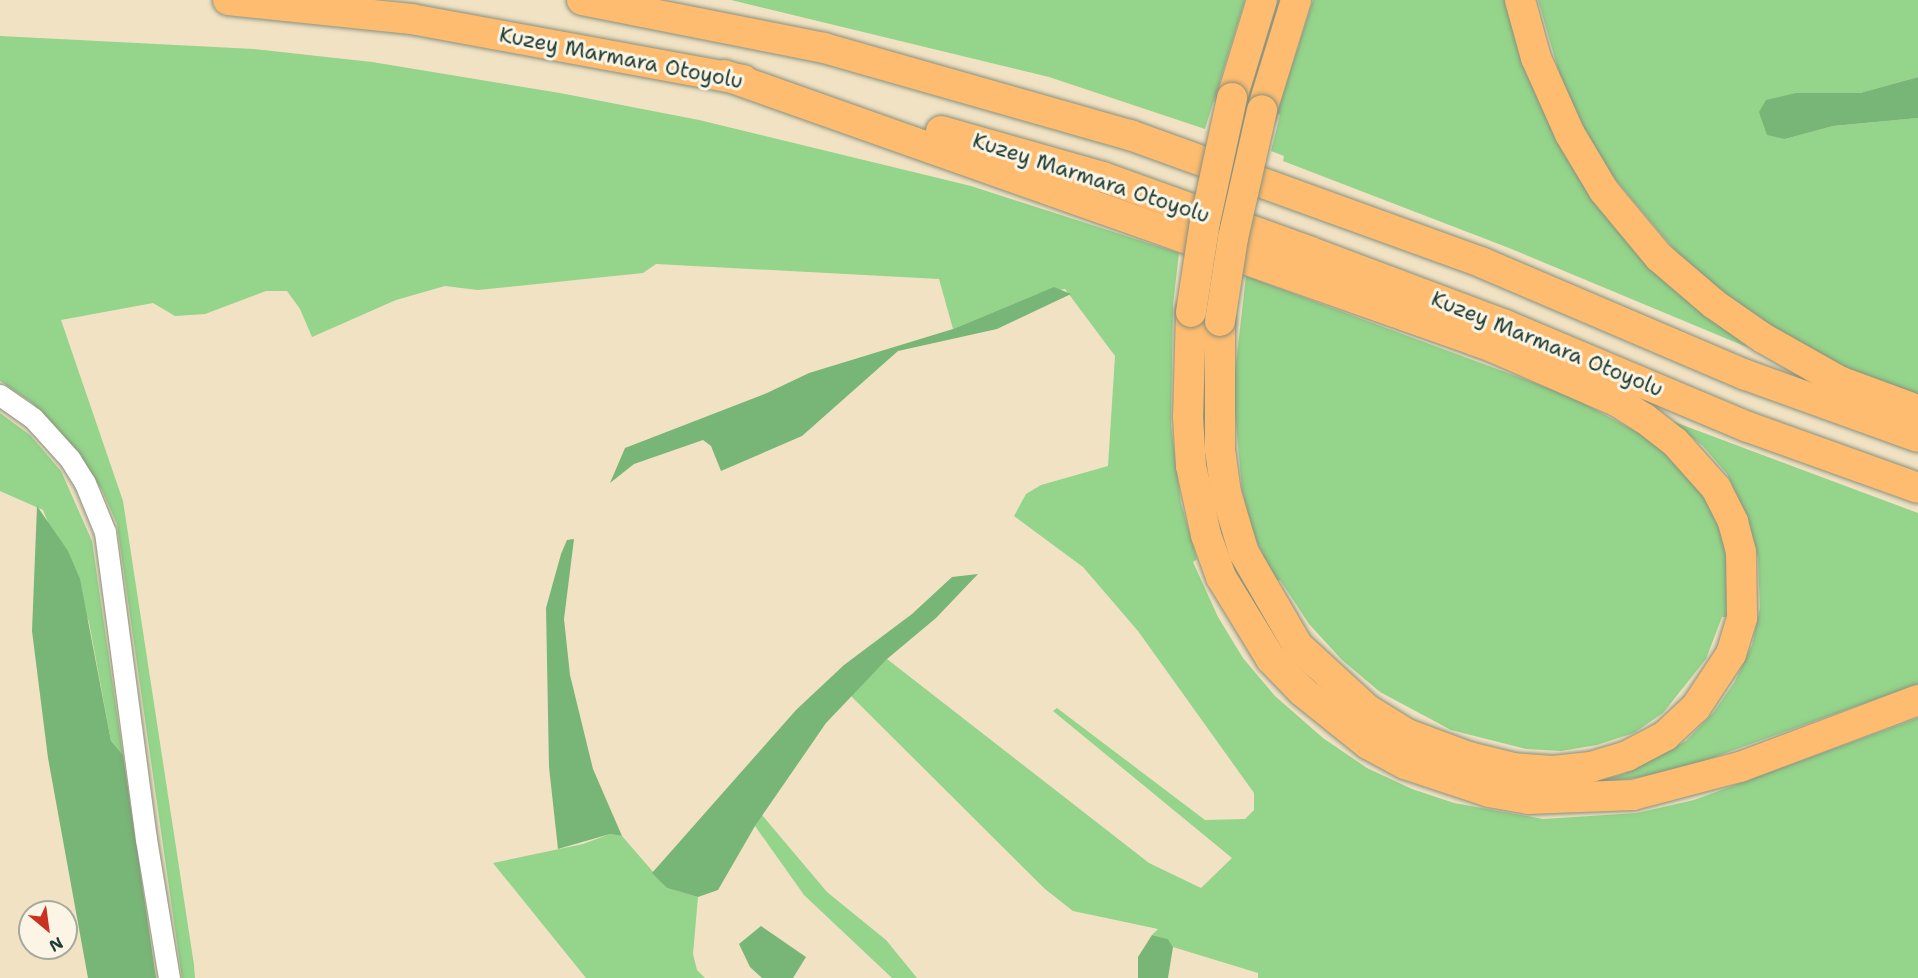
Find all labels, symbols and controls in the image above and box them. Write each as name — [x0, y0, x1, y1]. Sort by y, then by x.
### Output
street label: Kuzey Marmara Otoyolu — [497, 22, 745, 94]
street label: Kuzey Marmara Otoyolu — [969, 128, 1213, 228]
street label: Kuzey Marmara Otoyolu — [1428, 286, 1666, 402]
north arrow — [18, 900, 78, 960]
text: N — [45, 932, 67, 957]

